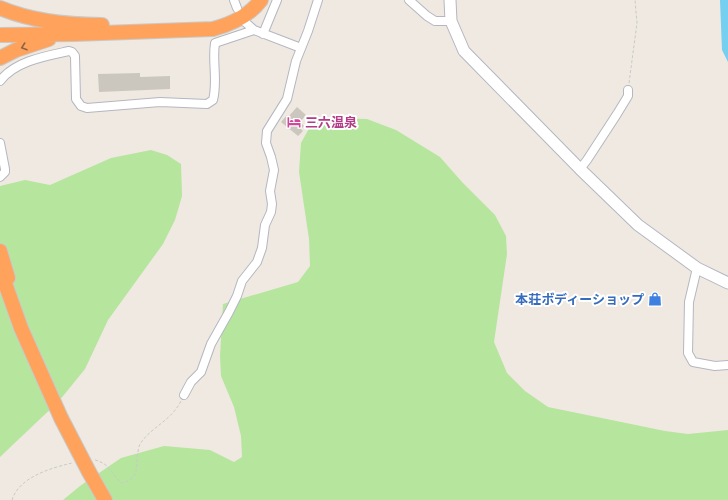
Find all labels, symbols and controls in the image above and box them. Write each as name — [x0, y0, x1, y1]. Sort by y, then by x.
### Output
one-way arrow — [20, 43, 27, 51]
hotel icon: 三六温泉 — [286, 114, 302, 130]
place label: 三六温泉 — [305, 115, 357, 131]
shop icon: 本荘ボディーショップ — [647, 291, 663, 307]
place label: 本荘ボディーショップ — [515, 292, 644, 308]

